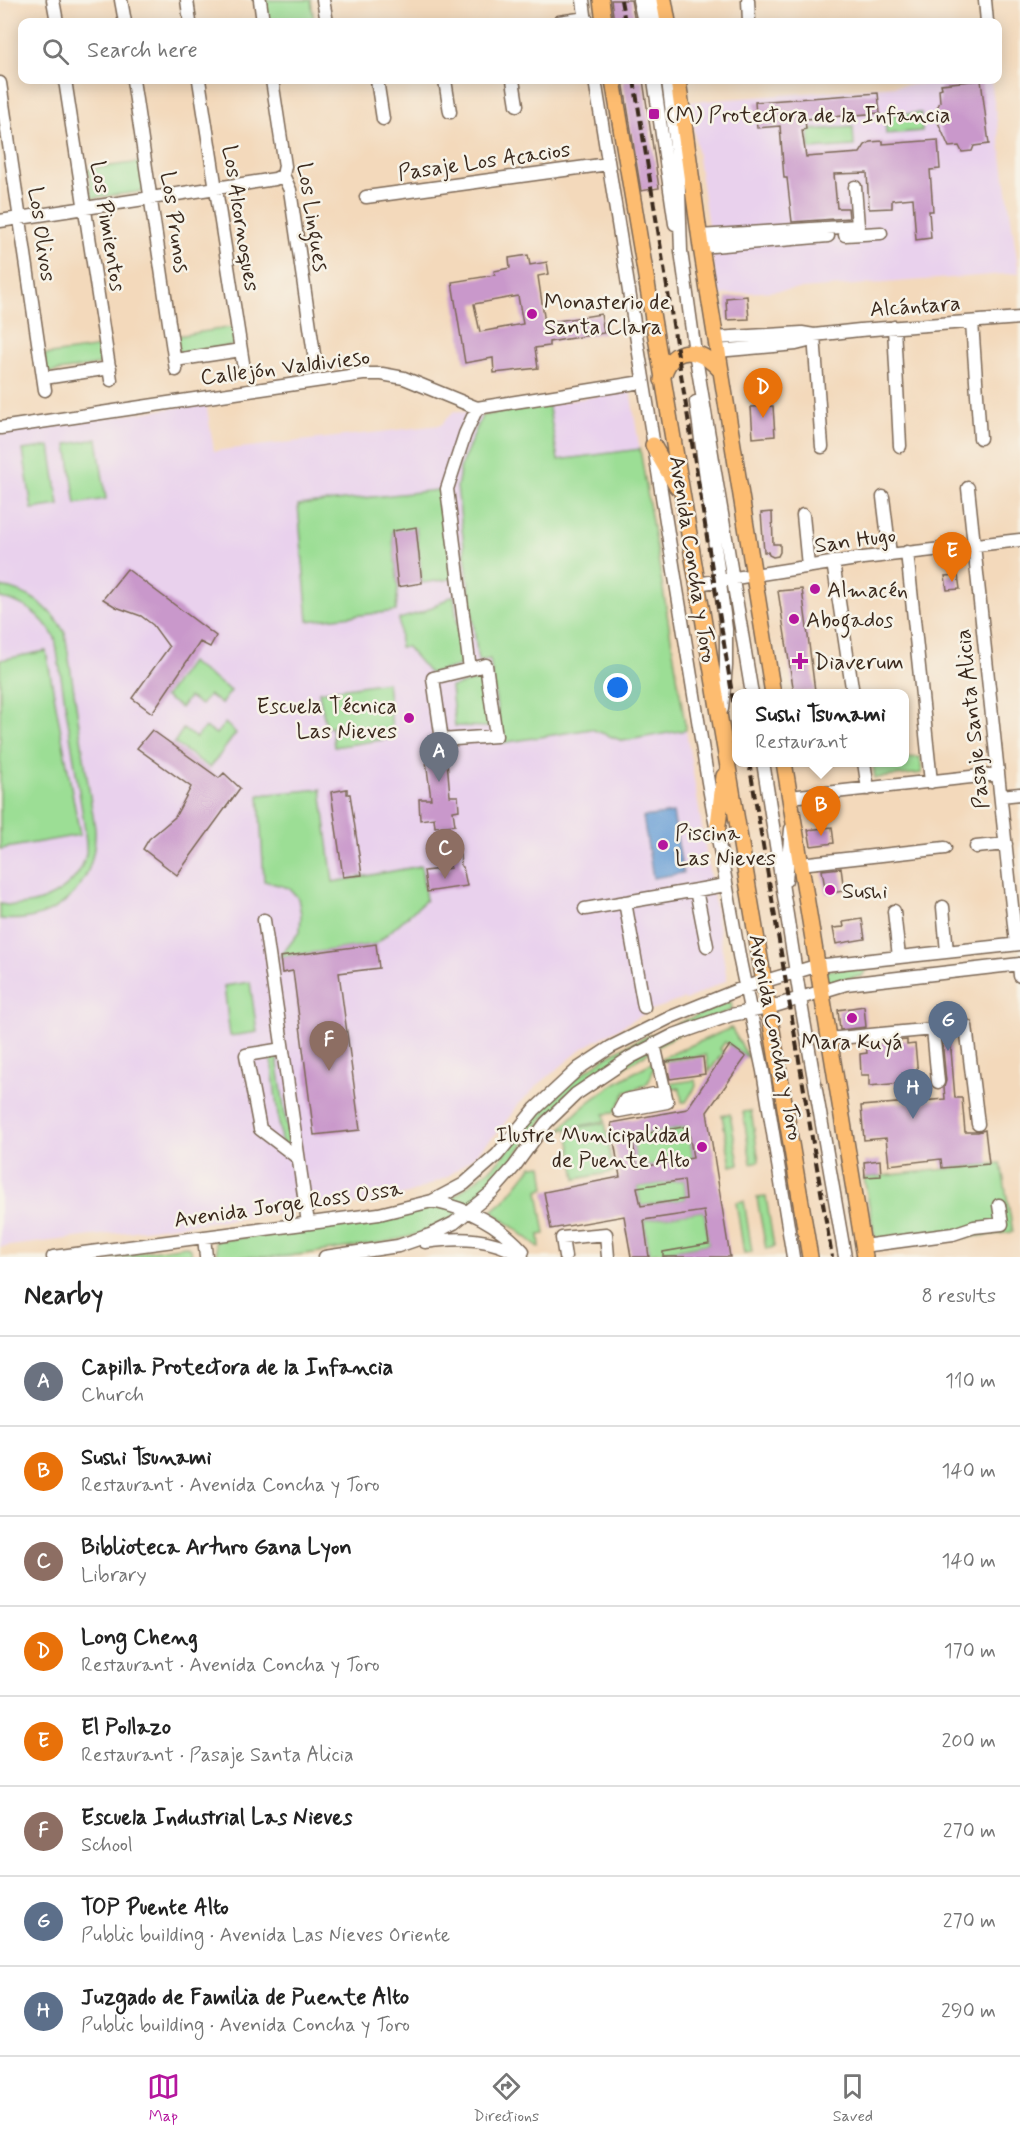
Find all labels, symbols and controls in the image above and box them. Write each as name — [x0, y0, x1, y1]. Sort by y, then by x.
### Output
search box — [18, 18, 1002, 84]
icon: search — [39, 35, 72, 68]
text: Search here — [87, 37, 198, 65]
place label: (M) Protectora de la Infancia — [666, 102, 951, 130]
marker: (M) Protectora de la Infancia — [647, 107, 661, 121]
street label: Pasaje Los Acacios — [396, 136, 573, 188]
street label: Los Alcornoques — [215, 143, 265, 294]
street label: Los Pimientos — [83, 159, 131, 294]
street label: Los Lingues — [287, 161, 335, 275]
street label: Los Prunos — [153, 170, 195, 275]
street label: Los Olivos — [21, 185, 62, 284]
place label: Monasterio de Santa Clara — [544, 289, 670, 342]
street label: Alcántara — [869, 290, 961, 324]
marker: Monasterio de Santa Clara — [525, 307, 539, 321]
street label: Callejón Valdivieso — [199, 344, 372, 392]
pin: D — [744, 368, 783, 418]
street label: Avenida Concha y Toro — [662, 454, 722, 665]
street label: San Hugo — [813, 521, 898, 562]
pin: E — [932, 532, 972, 582]
place label: Almacén — [827, 577, 908, 605]
marker: Almacén — [808, 582, 822, 596]
place label: Abogados — [806, 607, 894, 638]
marker: Abogados — [787, 612, 801, 626]
street label: Pasaje Santa Alicia — [950, 627, 996, 810]
place label: Diaverum — [814, 649, 904, 677]
marker: Diaverum — [791, 652, 809, 670]
your location — [603, 673, 632, 702]
popup — [732, 689, 909, 767]
place label: Escuela Técnica Las Nieves — [256, 693, 397, 746]
text: Sushi Tsunami — [755, 701, 886, 729]
marker: Escuela Técnica Las Nieves — [402, 711, 416, 725]
text: Restaurant — [755, 729, 848, 756]
pin: A — [420, 732, 458, 782]
pin: B — [802, 786, 840, 836]
place label: Piscina Las Nieves — [675, 820, 776, 873]
pin: C — [426, 830, 464, 879]
marker: Piscina Las Nieves — [656, 838, 670, 852]
place label: Sushi — [842, 878, 888, 906]
marker: Sushi — [823, 883, 837, 897]
street label: Avenida Concha y Toro — [741, 932, 809, 1143]
pin: G — [928, 1002, 968, 1051]
marker: Mara Kuyá — [845, 1011, 859, 1025]
pin: F — [310, 1022, 348, 1071]
place label: Mara Kuyá — [801, 1029, 903, 1057]
pin: H — [894, 1070, 932, 1119]
place label: Ilustre Municipalidad de Puente Alto — [496, 1122, 690, 1175]
marker: Ilustre Municipalidad de Puente Alto — [695, 1140, 709, 1154]
street label: Avenida Jorge Ross Ossa — [172, 1175, 406, 1238]
text: Nearby — [24, 1279, 103, 1313]
text: 8 results — [922, 1283, 996, 1310]
text: Capilla Protectora de la Infancia — [81, 1354, 393, 1382]
text: A — [37, 1368, 50, 1395]
text: 110 m — [945, 1368, 996, 1395]
text: Church — [81, 1382, 144, 1409]
text: Sushi Tsunami — [81, 1444, 212, 1472]
text: B — [37, 1458, 50, 1485]
text: 140 m — [942, 1458, 996, 1485]
text: Restaurant · Avenida Concha y Toro — [81, 1472, 380, 1499]
text: Biblioteca Arturo Gana Lyon — [81, 1534, 352, 1562]
text: C — [36, 1548, 51, 1575]
text: 140 m — [942, 1548, 996, 1575]
text: Library — [81, 1562, 147, 1589]
text: Long Cheng — [81, 1624, 198, 1652]
text: D — [37, 1638, 50, 1665]
text: 170 m — [944, 1638, 996, 1665]
text: Restaurant · Avenida Concha y Toro — [81, 1652, 380, 1679]
text: El Pollazo — [81, 1714, 171, 1742]
text: E — [38, 1728, 49, 1755]
text: 200 m — [941, 1728, 996, 1755]
text: Restaurant · Pasaje Santa Alicia — [81, 1742, 354, 1769]
text: Escuela Industrial Las Nieves — [81, 1804, 352, 1832]
text: F — [38, 1818, 49, 1845]
text: 270 m — [943, 1818, 996, 1845]
text: School — [81, 1832, 133, 1859]
text: TOP Puente Alto — [81, 1894, 229, 1922]
text: G — [37, 1908, 50, 1935]
text: 270 m — [943, 1908, 996, 1935]
text: Public building · Avenida Las Nieves Oriente — [81, 1922, 450, 1949]
text: Juzgado de Familia de Puente Alto — [81, 1984, 409, 2012]
text: H — [37, 1998, 50, 2025]
text: 290 m — [941, 1998, 996, 2025]
text: Public building · Avenida Concha y Toro — [81, 2012, 410, 2039]
tab: Map — [147, 2070, 180, 2127]
tab: Directions — [473, 2070, 539, 2127]
tab: Saved — [833, 2070, 873, 2127]

